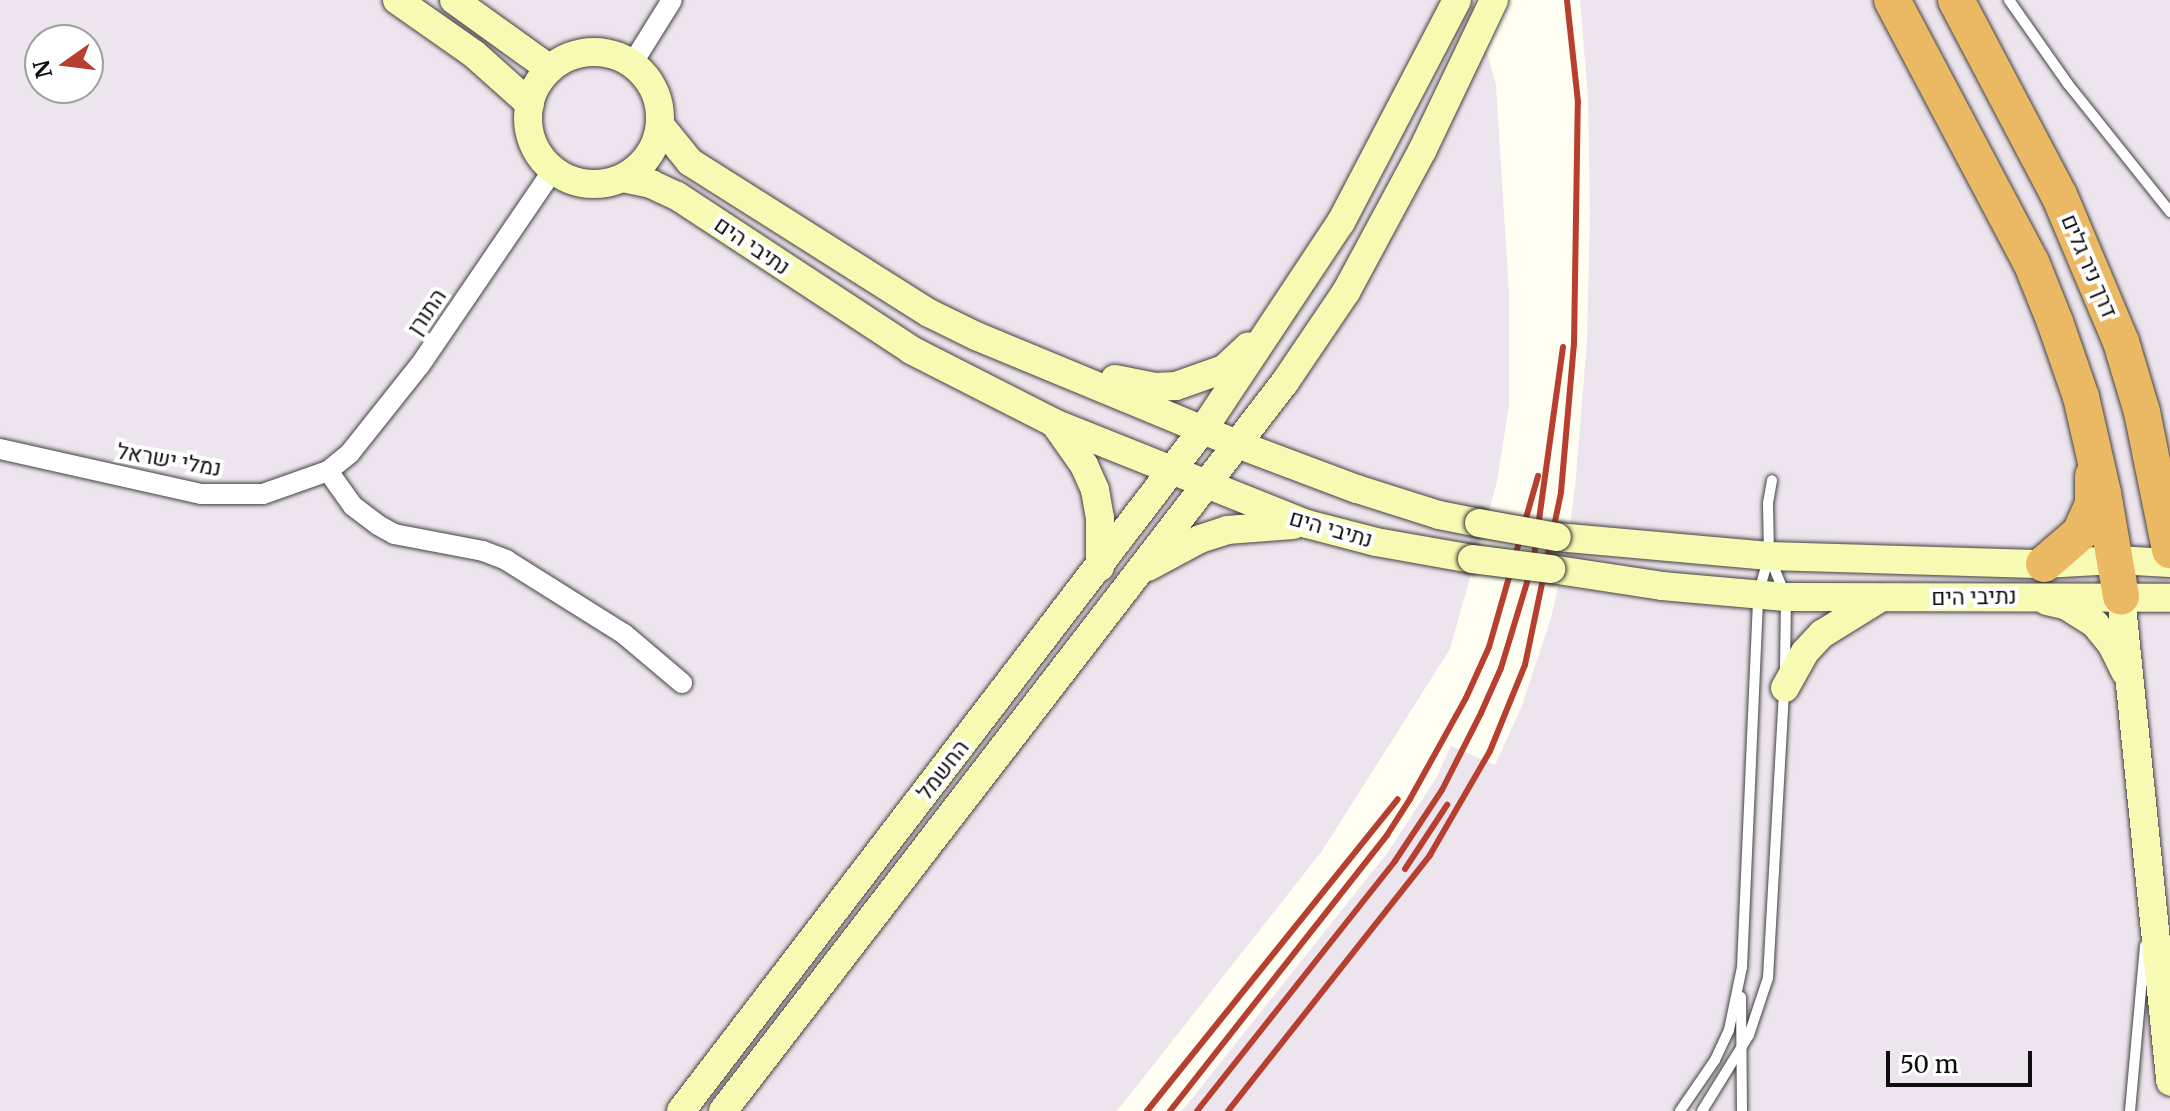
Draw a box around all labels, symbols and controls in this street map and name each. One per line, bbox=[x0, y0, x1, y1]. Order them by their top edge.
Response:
north arrow bbox=[24, 24, 104, 104]
text: N bbox=[27, 58, 58, 81]
street label: דרך ניר גלים bbox=[2055, 210, 2123, 322]
street label: נתיבי הים bbox=[709, 211, 795, 281]
street label: התורן bbox=[402, 284, 452, 340]
street label: נמלי ישראל bbox=[115, 438, 223, 482]
street label: נתיבי הים bbox=[1286, 505, 1376, 553]
street label: נתיבי הים bbox=[1931, 583, 2017, 611]
street label: החשמל bbox=[911, 735, 975, 805]
scale bar bbox=[1890, 1035, 2036, 1085]
text: 50 m bbox=[1900, 1049, 1959, 1080]

